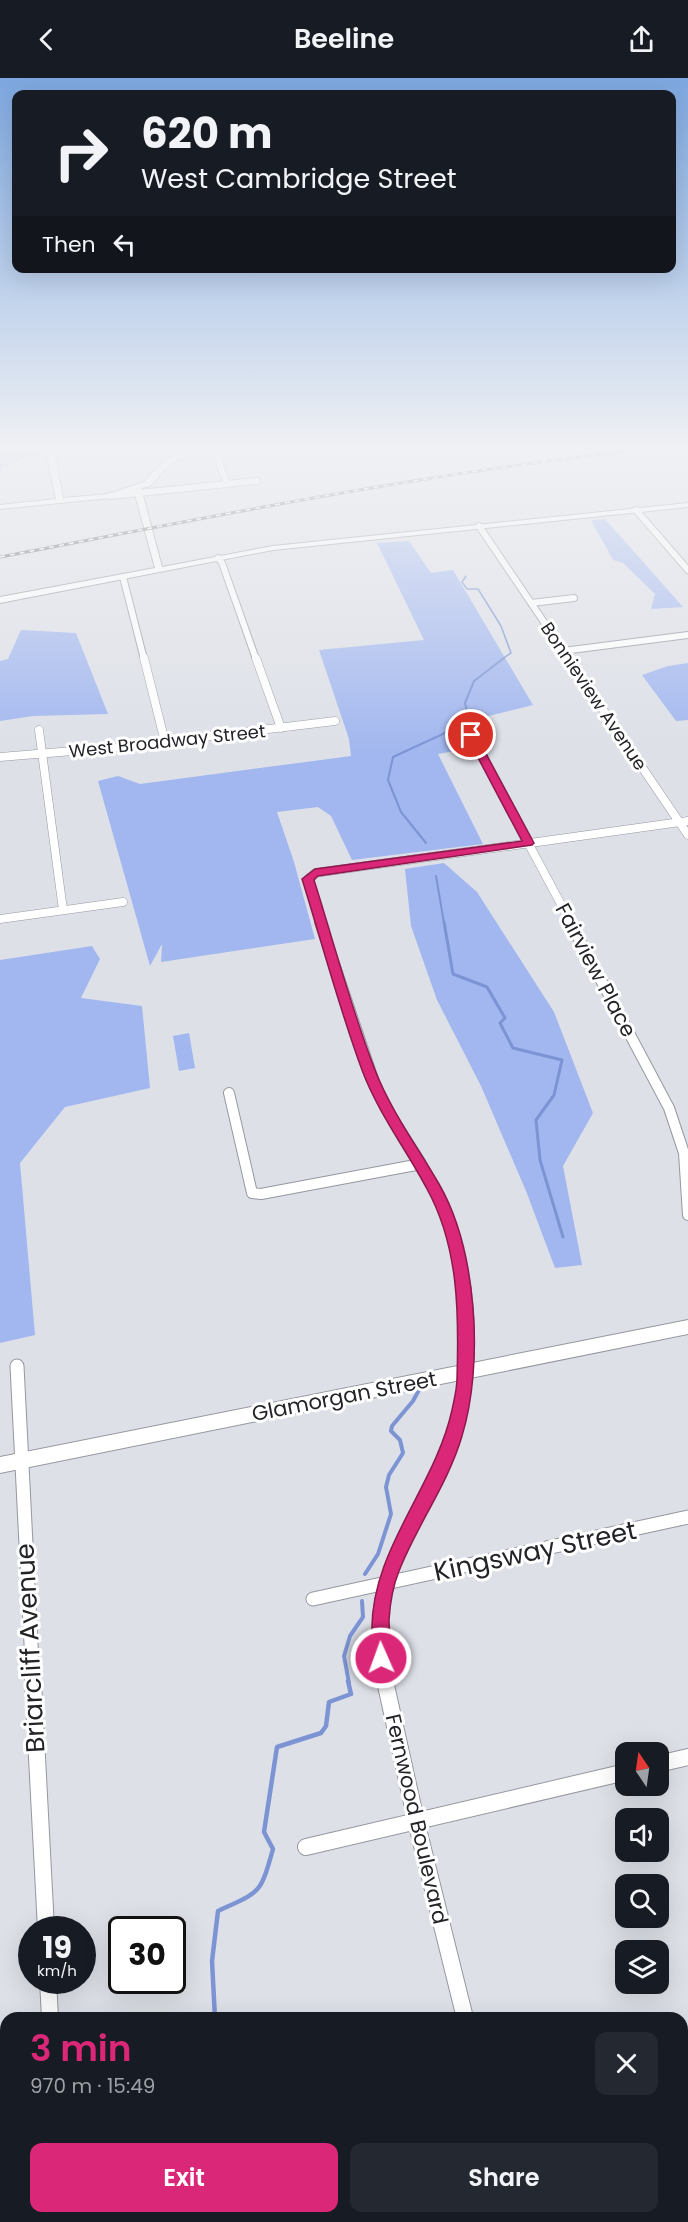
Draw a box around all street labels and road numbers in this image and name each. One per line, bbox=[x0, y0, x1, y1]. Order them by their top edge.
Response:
street label: Bonnieview Avenue bbox=[535, 617, 653, 775]
street label: West Broadway Street bbox=[67, 718, 267, 764]
street label: Fairview Place bbox=[548, 898, 644, 1042]
street label: Glamorgan Street bbox=[249, 1364, 439, 1428]
street label: Kingsway Street bbox=[430, 1512, 640, 1590]
street label: Briarcliff Avenue bbox=[7, 1542, 53, 1754]
street label: Fernwood Boulevard bbox=[379, 1711, 455, 1927]

